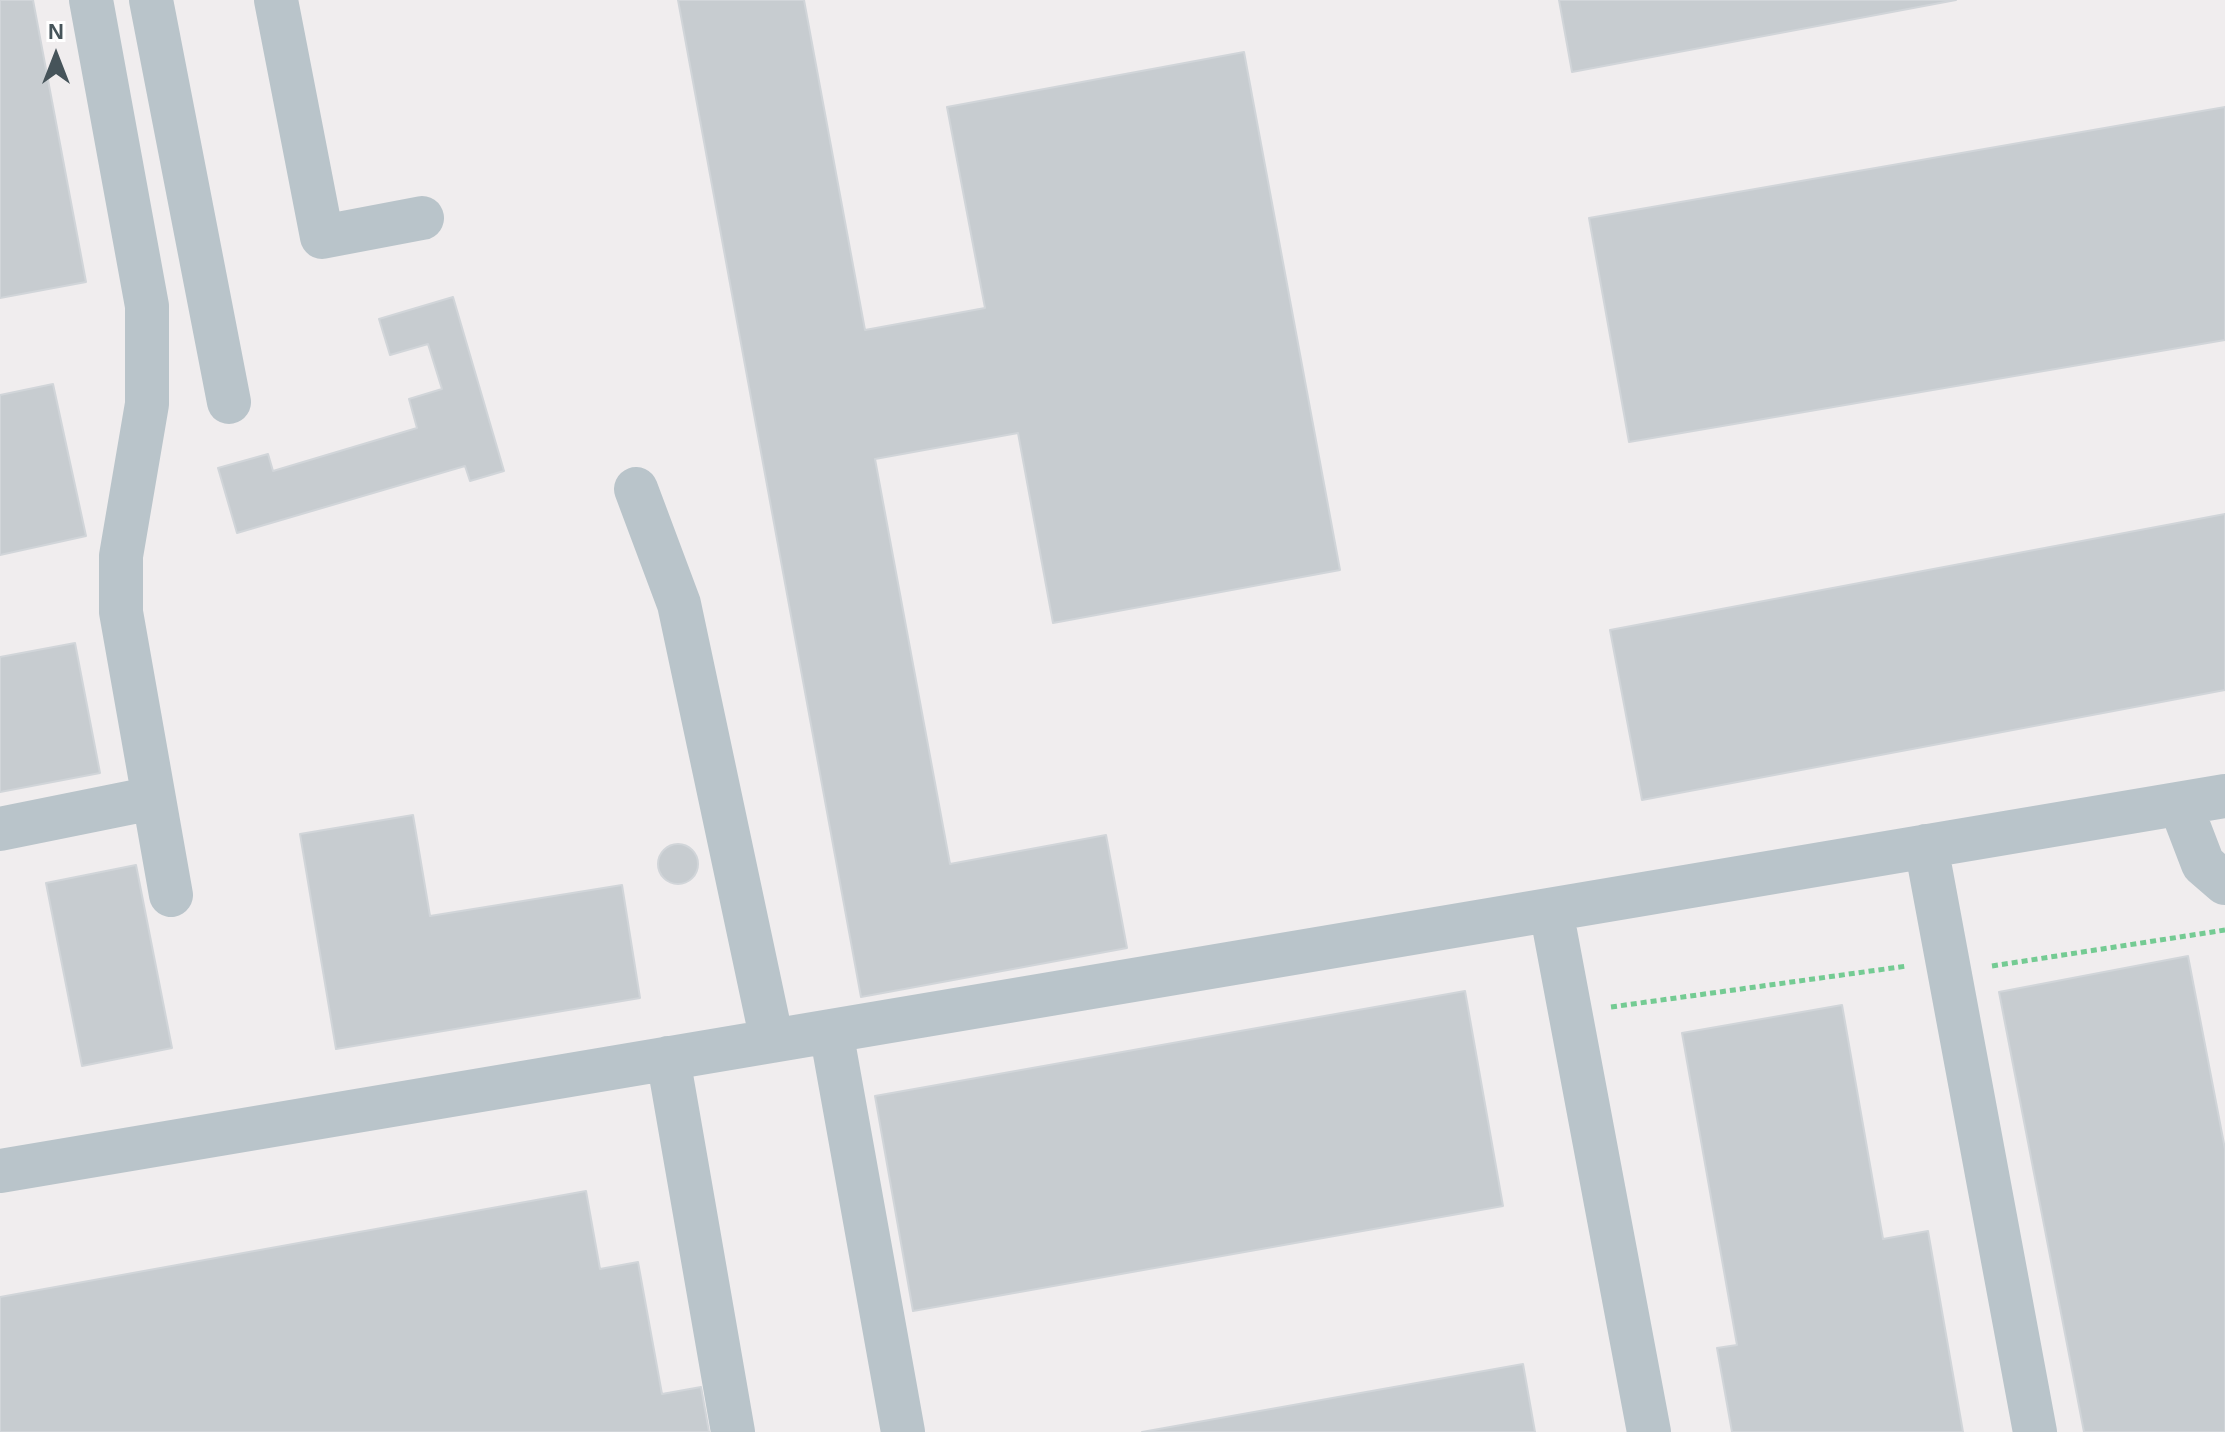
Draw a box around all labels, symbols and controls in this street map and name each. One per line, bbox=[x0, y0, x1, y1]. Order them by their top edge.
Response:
north arrow bbox=[16, 16, 96, 96]
text: N bbox=[48, 19, 64, 44]

